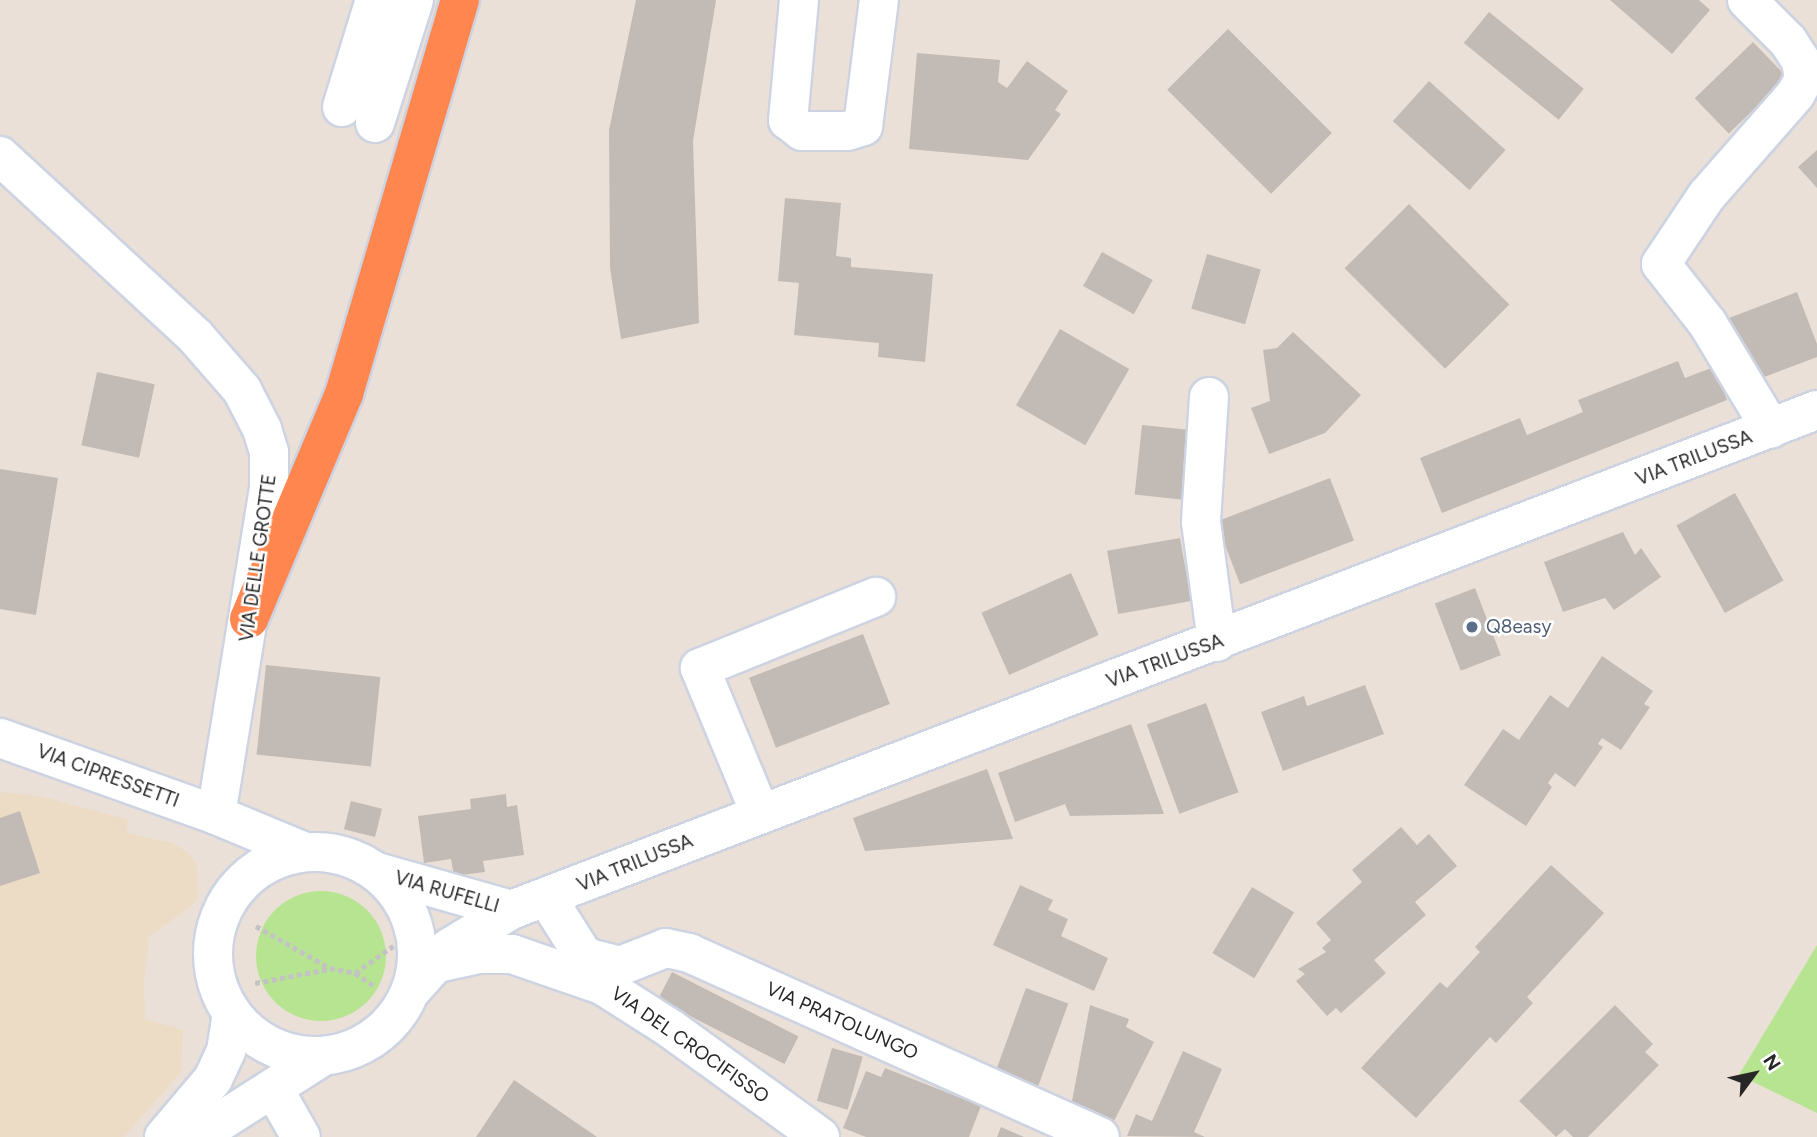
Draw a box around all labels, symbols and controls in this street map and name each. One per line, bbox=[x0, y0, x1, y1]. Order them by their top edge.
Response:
street label: VIA TRILUSSA bbox=[1633, 425, 1755, 491]
street label: VIA DELLE GROTTE bbox=[235, 473, 281, 643]
place label: Q8easy bbox=[1486, 616, 1551, 638]
marker: Q8easy bbox=[1464, 619, 1480, 635]
street label: VIA TRILUSSA bbox=[1103, 629, 1227, 693]
street label: VIA CIPRESSETTI bbox=[34, 740, 182, 812]
street label: VIA TRILUSSA bbox=[574, 829, 696, 897]
street label: VIA RUFELLI bbox=[392, 866, 502, 918]
street label: VIA PRATOLUNGO bbox=[763, 977, 921, 1065]
street label: VIA DEL CROCIFISSO bbox=[607, 982, 773, 1108]
north arrow bbox=[1719, 1039, 1789, 1109]
text: N bbox=[1758, 1050, 1786, 1075]

